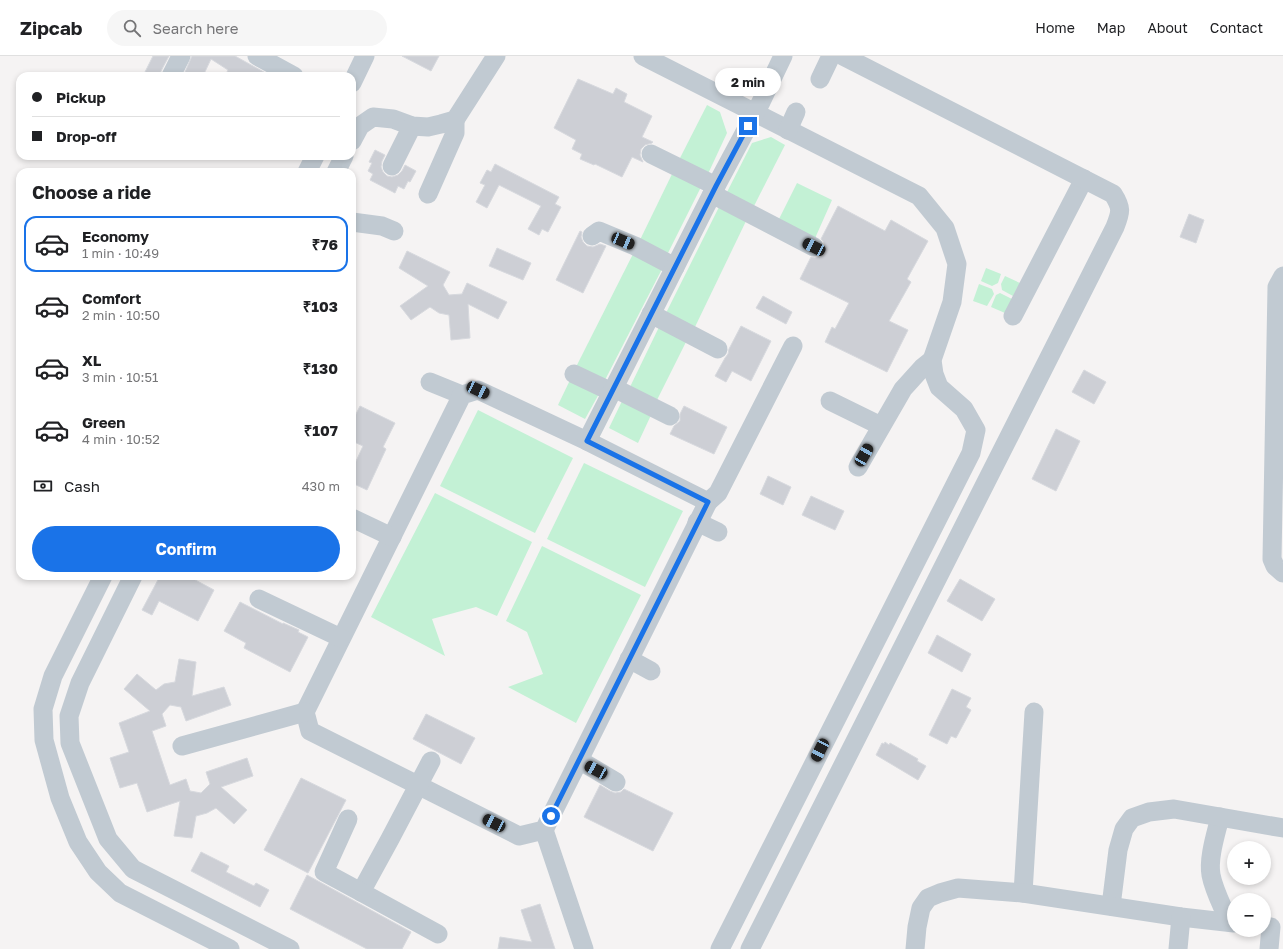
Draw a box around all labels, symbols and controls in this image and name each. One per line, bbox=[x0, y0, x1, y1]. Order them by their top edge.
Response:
search box bbox=[107, 10, 387, 46]
text: Zipcab bbox=[20, 16, 83, 39]
icon: search bbox=[121, 17, 143, 39]
text: Search here bbox=[153, 19, 238, 37]
text: Home bbox=[1035, 19, 1075, 36]
text: Map bbox=[1097, 19, 1125, 36]
text: About bbox=[1147, 19, 1188, 36]
text: Contact bbox=[1210, 19, 1263, 36]
callout: 2 min bbox=[715, 68, 781, 96]
text: 2 min bbox=[731, 74, 765, 90]
text: Pickup bbox=[56, 88, 106, 106]
route end bbox=[739, 117, 757, 135]
text: Drop-off bbox=[56, 127, 116, 145]
text: Choose a ride bbox=[32, 181, 151, 203]
icon: car bbox=[34, 226, 70, 262]
text: Economy bbox=[82, 227, 149, 245]
car bbox=[610, 231, 636, 251]
text: ₹76 bbox=[312, 235, 338, 253]
car bbox=[801, 236, 827, 258]
text: 1 min · 10:49 bbox=[82, 245, 159, 261]
icon: car bbox=[34, 288, 70, 324]
text: Comfort bbox=[82, 289, 141, 307]
text: ₹103 bbox=[303, 297, 338, 315]
text: 2 min · 10:50 bbox=[82, 307, 160, 323]
icon: car bbox=[34, 350, 70, 386]
text: XL bbox=[82, 351, 101, 369]
text: ₹130 bbox=[303, 359, 338, 377]
text: 3 min · 10:51 bbox=[82, 369, 158, 385]
car bbox=[465, 379, 491, 401]
icon: car bbox=[34, 412, 70, 448]
text: Green bbox=[82, 413, 125, 431]
text: ₹107 bbox=[304, 421, 338, 439]
text: 4 min · 10:52 bbox=[82, 431, 160, 447]
car bbox=[853, 442, 875, 468]
icon: cash bbox=[32, 475, 54, 497]
text: Cash bbox=[64, 477, 100, 495]
text: 430 m bbox=[302, 478, 340, 494]
button: Confirm bbox=[32, 526, 340, 572]
car bbox=[809, 737, 831, 763]
car bbox=[583, 759, 609, 781]
route start bbox=[542, 807, 560, 825]
car bbox=[481, 812, 507, 834]
map controls bbox=[1227, 841, 1271, 937]
button: + bbox=[1227, 841, 1271, 885]
button: − bbox=[1227, 893, 1271, 937]

